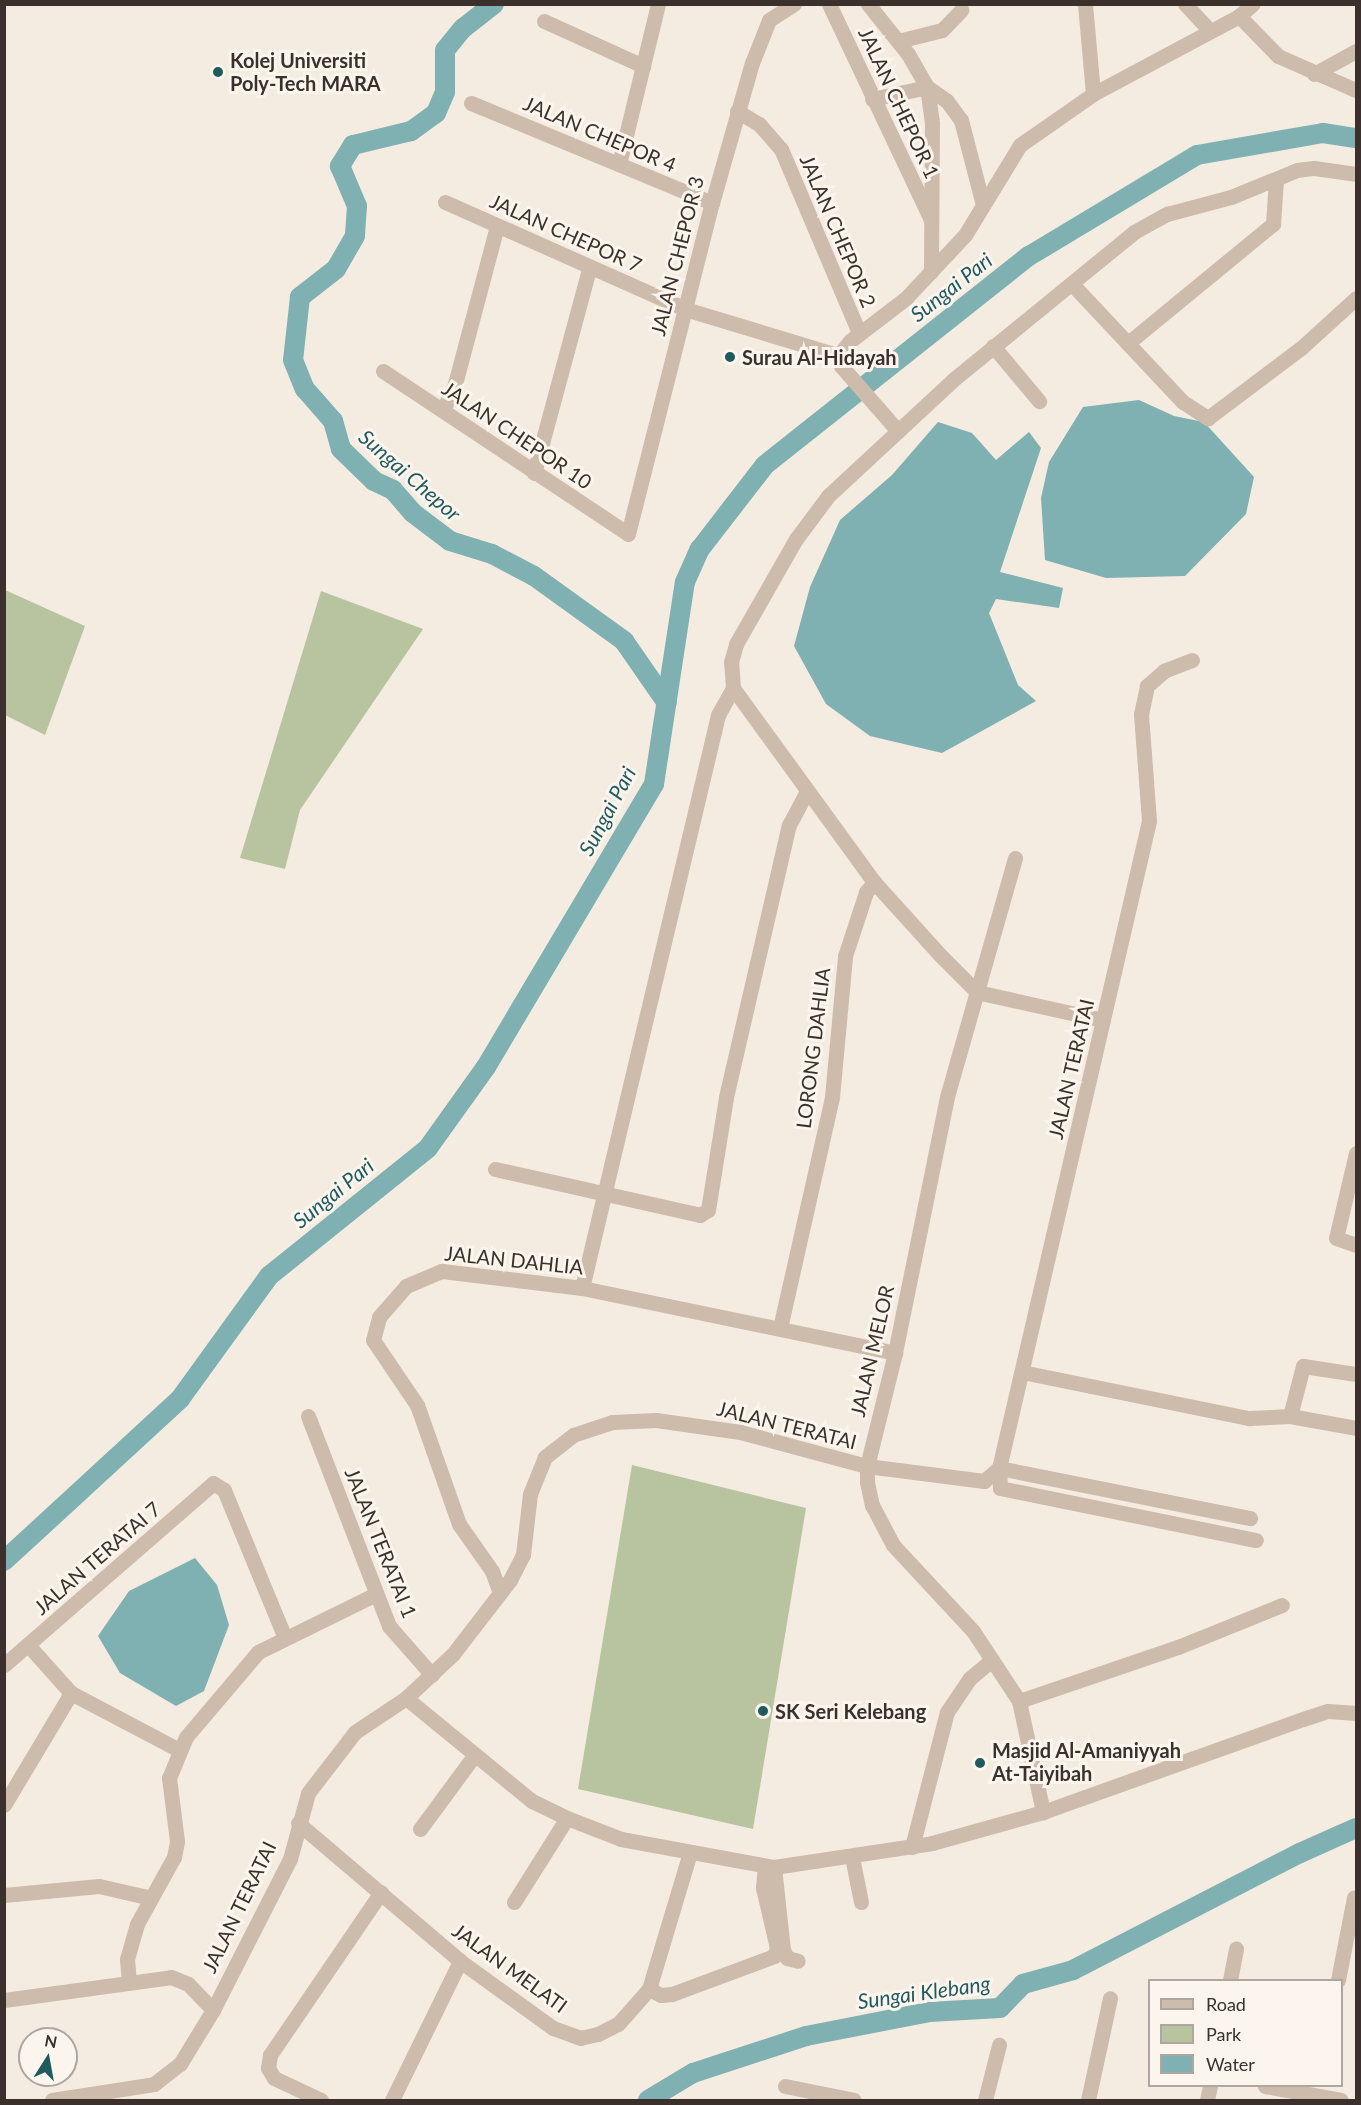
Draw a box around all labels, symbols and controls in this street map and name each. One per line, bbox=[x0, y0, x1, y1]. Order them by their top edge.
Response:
street label: JALAN CHEPOR 1 bbox=[854, 24, 944, 182]
place label: Kolej Universiti Poly-Tech MARA bbox=[230, 48, 381, 95]
marker: Kolej Universiti Poly-Tech MARA bbox=[211, 65, 225, 79]
street label: JALAN CHEPOR 4 bbox=[520, 91, 680, 177]
street label: JALAN CHEPOR 2 bbox=[795, 151, 881, 311]
street label: JALAN CHEPOR 3 bbox=[646, 174, 708, 338]
street label: JALAN CHEPOR 7 bbox=[486, 189, 646, 277]
water label: Sungai Pari bbox=[905, 247, 997, 327]
place label: Surau Al-Hidayah bbox=[742, 345, 897, 369]
marker: Surau Al-Hidayah bbox=[723, 350, 737, 364]
street label: JALAN CHEPOR 10 bbox=[438, 376, 596, 494]
water label: Sungai Chepor bbox=[354, 424, 466, 526]
water label: Sungai Pari bbox=[573, 762, 641, 860]
street label: LORONG DAHLIA bbox=[791, 966, 835, 1130]
street label: JALAN TERATAI bbox=[1043, 996, 1099, 1142]
water label: Sungai Pari bbox=[287, 1153, 379, 1233]
street label: JALAN DAHLIA bbox=[444, 1241, 584, 1279]
street label: JALAN MELOR bbox=[845, 1283, 899, 1419]
street label: JALAN TERATAI bbox=[714, 1396, 860, 1454]
street label: JALAN TERATAI 1 bbox=[340, 1464, 422, 1622]
street label: JALAN TERATAI 7 bbox=[29, 1496, 165, 1620]
place label: SK Seri Kelebang bbox=[775, 1699, 926, 1723]
marker: SK Seri Kelebang bbox=[756, 1704, 770, 1718]
place label: Masjid Al-Amaniyyah At-Taiyibah bbox=[992, 1739, 1182, 1786]
marker: Masjid Al-Amaniyyah At-Taiyibah bbox=[973, 1756, 987, 1770]
street label: JALAN TERATAI bbox=[197, 1837, 281, 1977]
street label: JALAN MELATI bbox=[448, 1918, 572, 2018]
water label: Sungai Klebang bbox=[856, 1970, 992, 2014]
legend bbox=[1148, 1979, 1343, 2087]
text: Road bbox=[1206, 1993, 1246, 2015]
text: Park bbox=[1206, 2023, 1241, 2045]
north arrow bbox=[18, 2027, 78, 2087]
text: N bbox=[43, 2030, 59, 2051]
text: Water bbox=[1206, 2053, 1255, 2075]

